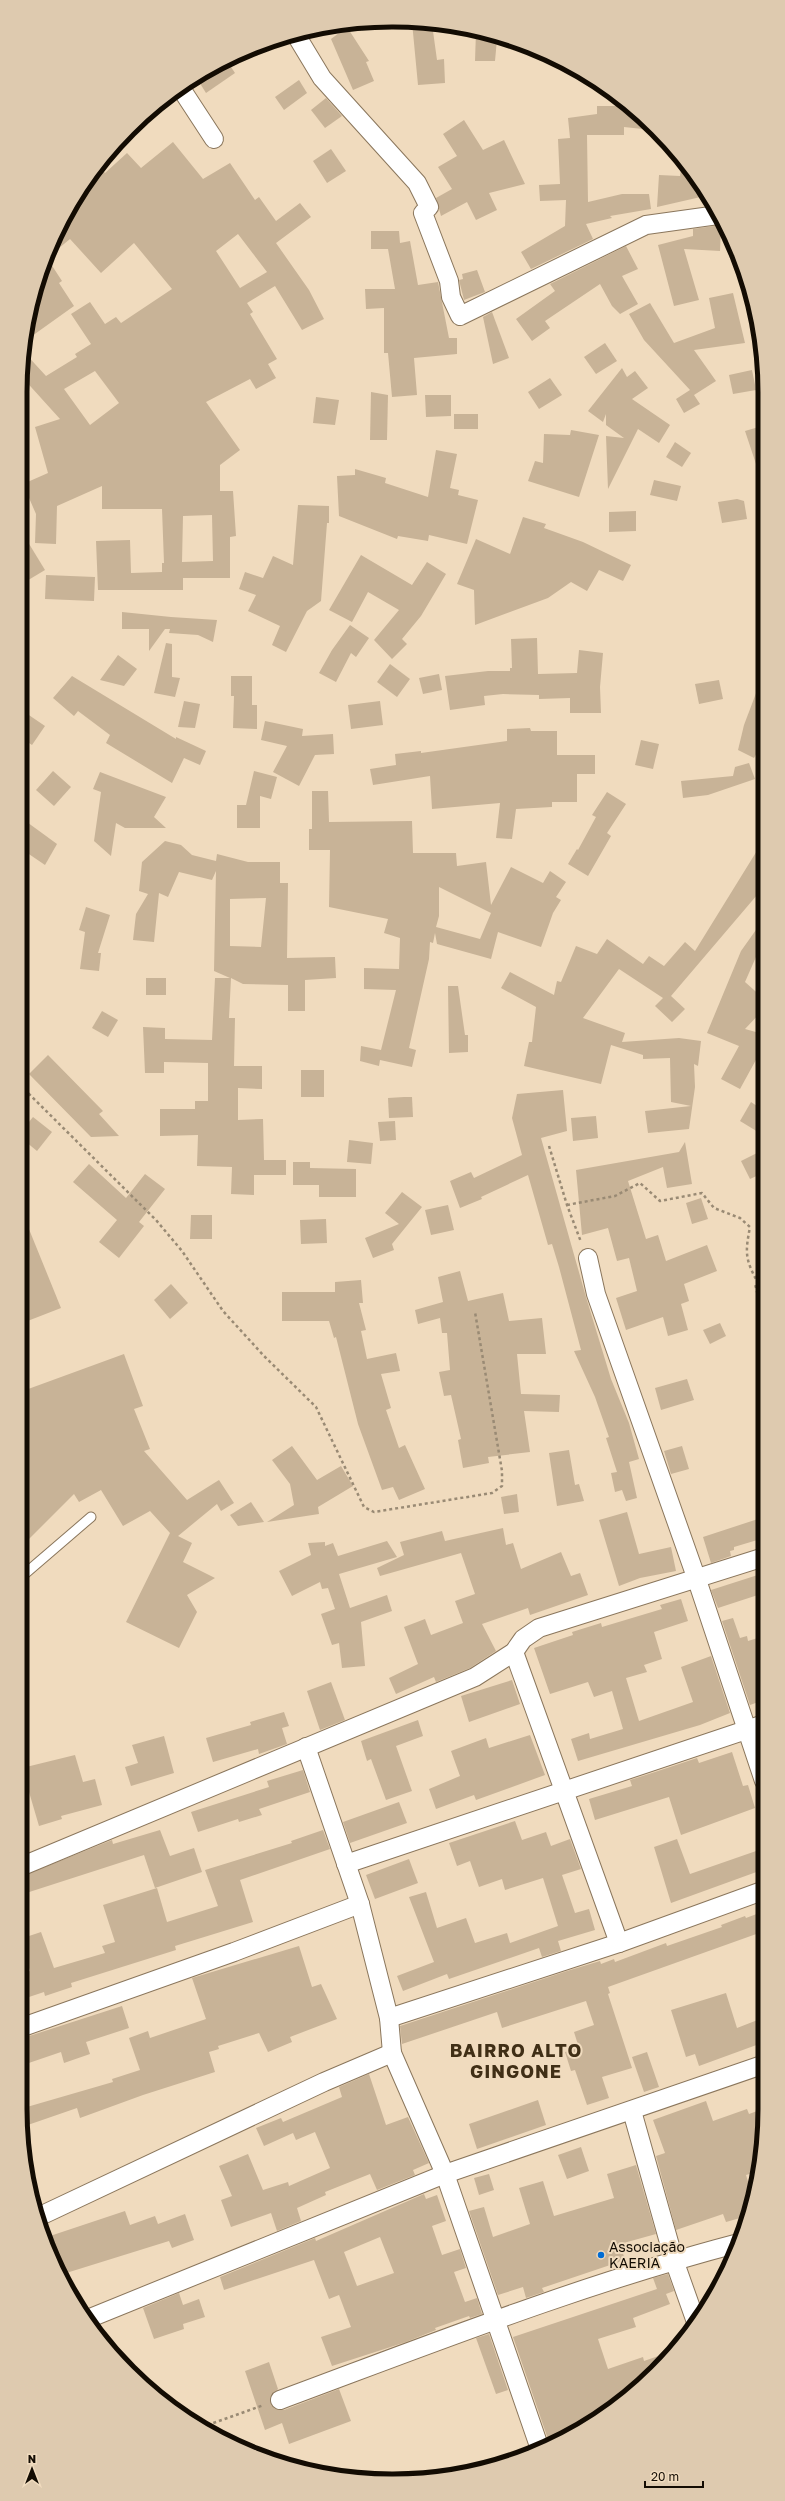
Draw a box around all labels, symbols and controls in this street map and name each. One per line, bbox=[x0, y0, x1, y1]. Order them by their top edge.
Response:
district label: BAIRRO ALTO GINGONE bbox=[450, 2039, 582, 2082]
place label: Associação KAERIA bbox=[609, 2238, 685, 2271]
marker: Associação KAERIA bbox=[596, 2250, 606, 2260]
north arrow bbox=[12, 2449, 52, 2489]
text: N bbox=[28, 2452, 36, 2465]
scale bar bbox=[645, 2463, 703, 2489]
text: 20 m bbox=[651, 2469, 679, 2484]

